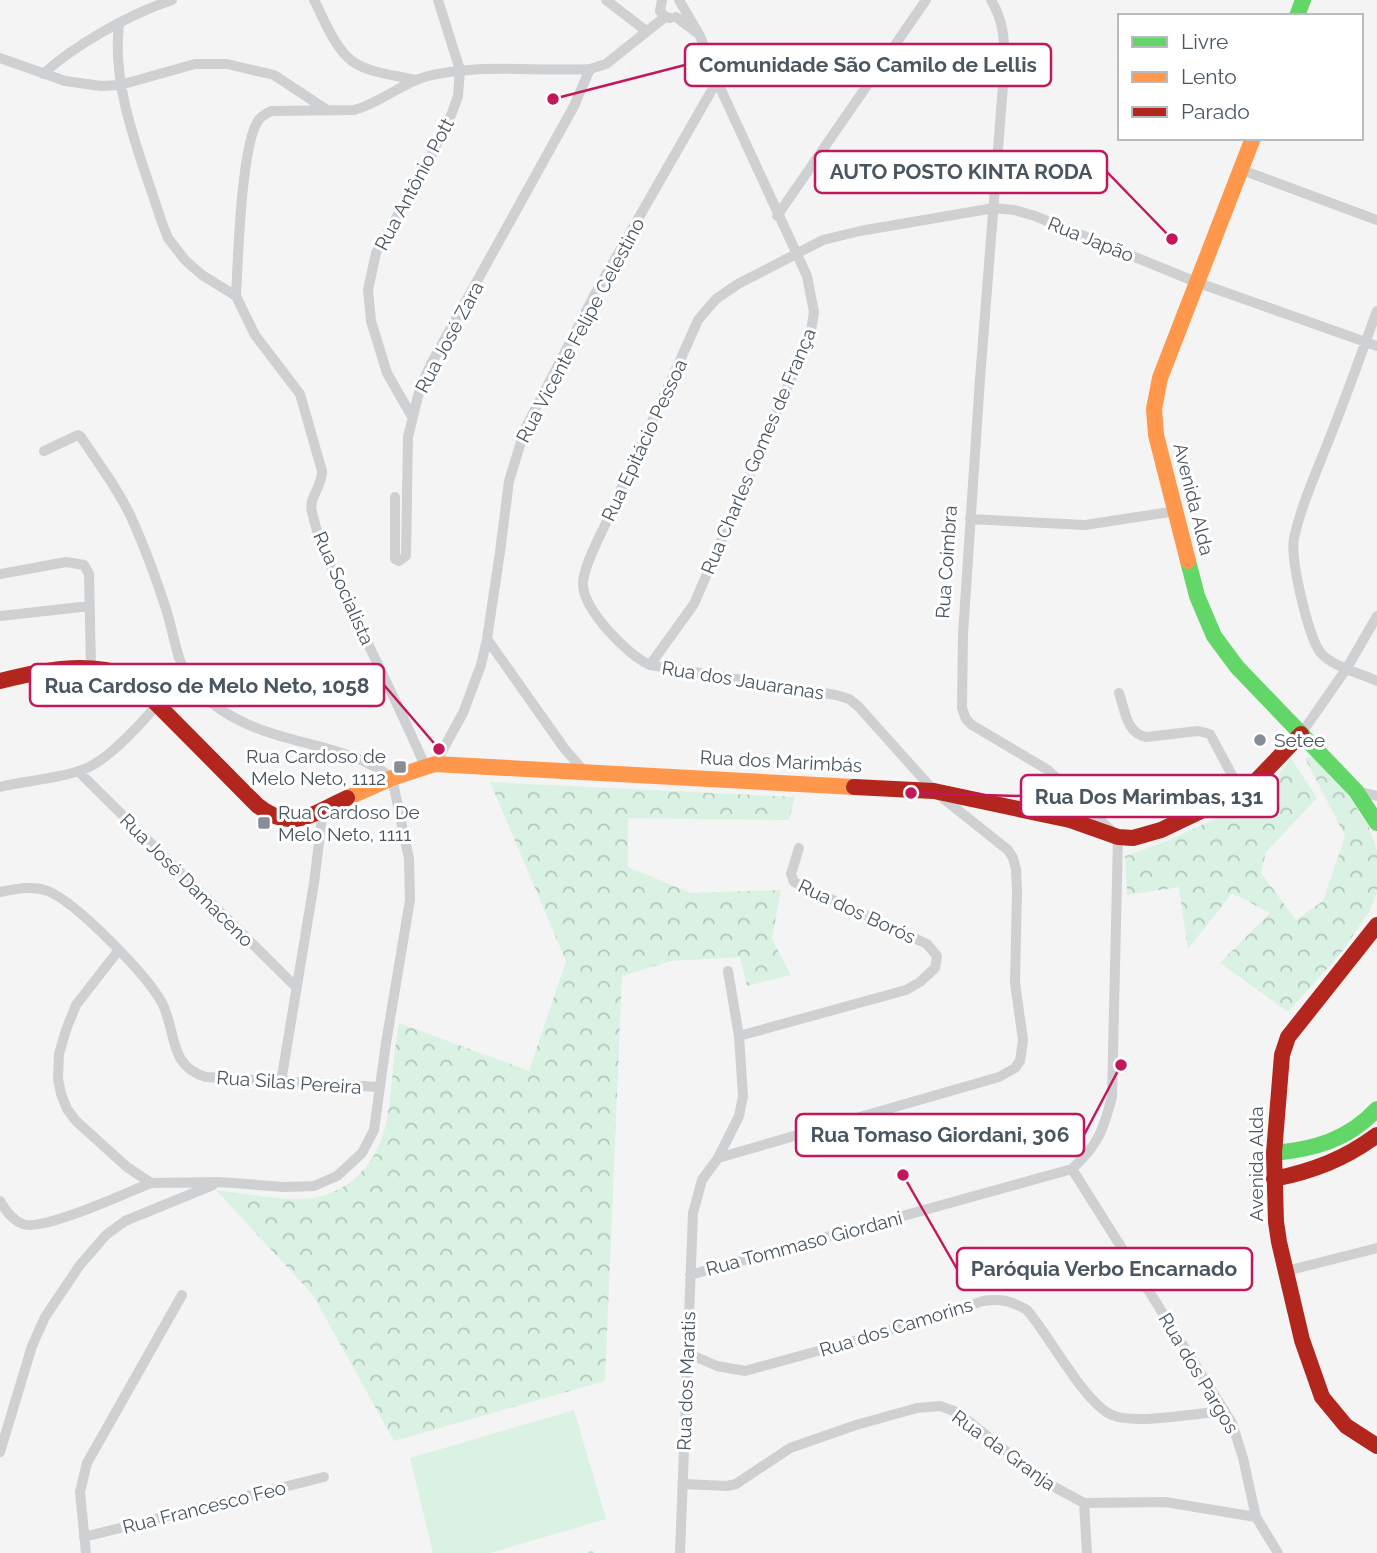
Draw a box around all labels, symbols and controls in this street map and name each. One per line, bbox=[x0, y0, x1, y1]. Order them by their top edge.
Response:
legend bbox=[1118, 14, 1363, 140]
text: Livre bbox=[1181, 29, 1228, 54]
callout: Comunidade São Camilo de Lellis bbox=[685, 44, 1051, 86]
text: Comunidade São Camilo de Lellis bbox=[699, 52, 1037, 77]
text: Lento bbox=[1181, 64, 1237, 89]
text: Parado bbox=[1181, 99, 1250, 124]
street label: Rua Antônio Pott bbox=[370, 114, 458, 254]
callout: AUTO POSTO KINTA RODA bbox=[815, 151, 1107, 193]
text: AUTO POSTO KINTA RODA bbox=[830, 159, 1093, 184]
street label: Rua Japão bbox=[1045, 212, 1137, 266]
street label: Rua Vicente Felipe Celestino bbox=[511, 214, 649, 446]
street label: Rua José Zara bbox=[410, 278, 488, 396]
street label: Rua Charles Gomes de França bbox=[696, 325, 820, 577]
street label: Rua Epitácio Pessoa bbox=[597, 355, 691, 525]
street label: Avenida Alda bbox=[1169, 441, 1219, 557]
street label: Rua Coimbra bbox=[931, 505, 961, 619]
street label: Rua Socialista bbox=[309, 528, 379, 648]
street label: Rua dos Jauaranas bbox=[660, 656, 826, 704]
callout: Rua Cardoso de Melo Neto, 1058 bbox=[30, 664, 384, 706]
text: Rua Cardoso de Melo Neto, 1058 bbox=[44, 673, 370, 698]
place label: Setee bbox=[1274, 729, 1325, 751]
marker: Setee bbox=[1252, 732, 1268, 748]
place label: Rua Cardoso de Melo Neto, 1112 bbox=[246, 745, 386, 789]
street label: Rua dos Marimbás bbox=[699, 746, 863, 776]
marker: Rua Cardoso de Melo Neto, 1112 bbox=[392, 759, 408, 775]
callout: Rua Dos Marimbas, 131 bbox=[1021, 775, 1278, 817]
text: Rua Dos Marimbas, 131 bbox=[1035, 784, 1263, 809]
place label: Rua Cardoso De Melo Neto, 1111 bbox=[278, 801, 420, 845]
street label: Rua José Damaceno bbox=[116, 809, 258, 951]
marker: Rua Cardoso De Melo Neto, 1111 bbox=[256, 815, 272, 831]
street label: Rua dos Borós bbox=[795, 874, 919, 948]
street label: Rua Silas Pereira bbox=[216, 1066, 362, 1098]
street label: Avenida Alda bbox=[1245, 1107, 1267, 1222]
callout: Rua Tomaso Giordani, 306 bbox=[796, 1114, 1084, 1156]
text: Rua Tomaso Giordani, 306 bbox=[811, 1122, 1069, 1147]
street label: Rua Tommaso Giordani bbox=[703, 1206, 905, 1280]
callout: Paróquia Verbo Encarnado bbox=[957, 1248, 1252, 1290]
text: Paróquia Verbo Encarnado bbox=[971, 1256, 1238, 1281]
street label: Rua dos Camorins bbox=[817, 1293, 975, 1361]
street label: Rua dos Pargos bbox=[1154, 1309, 1244, 1437]
street label: Rua dos Maratis bbox=[673, 1311, 699, 1451]
street label: Rua da Granja bbox=[948, 1405, 1060, 1495]
street label: Rua Francesco Feo bbox=[120, 1476, 288, 1538]

